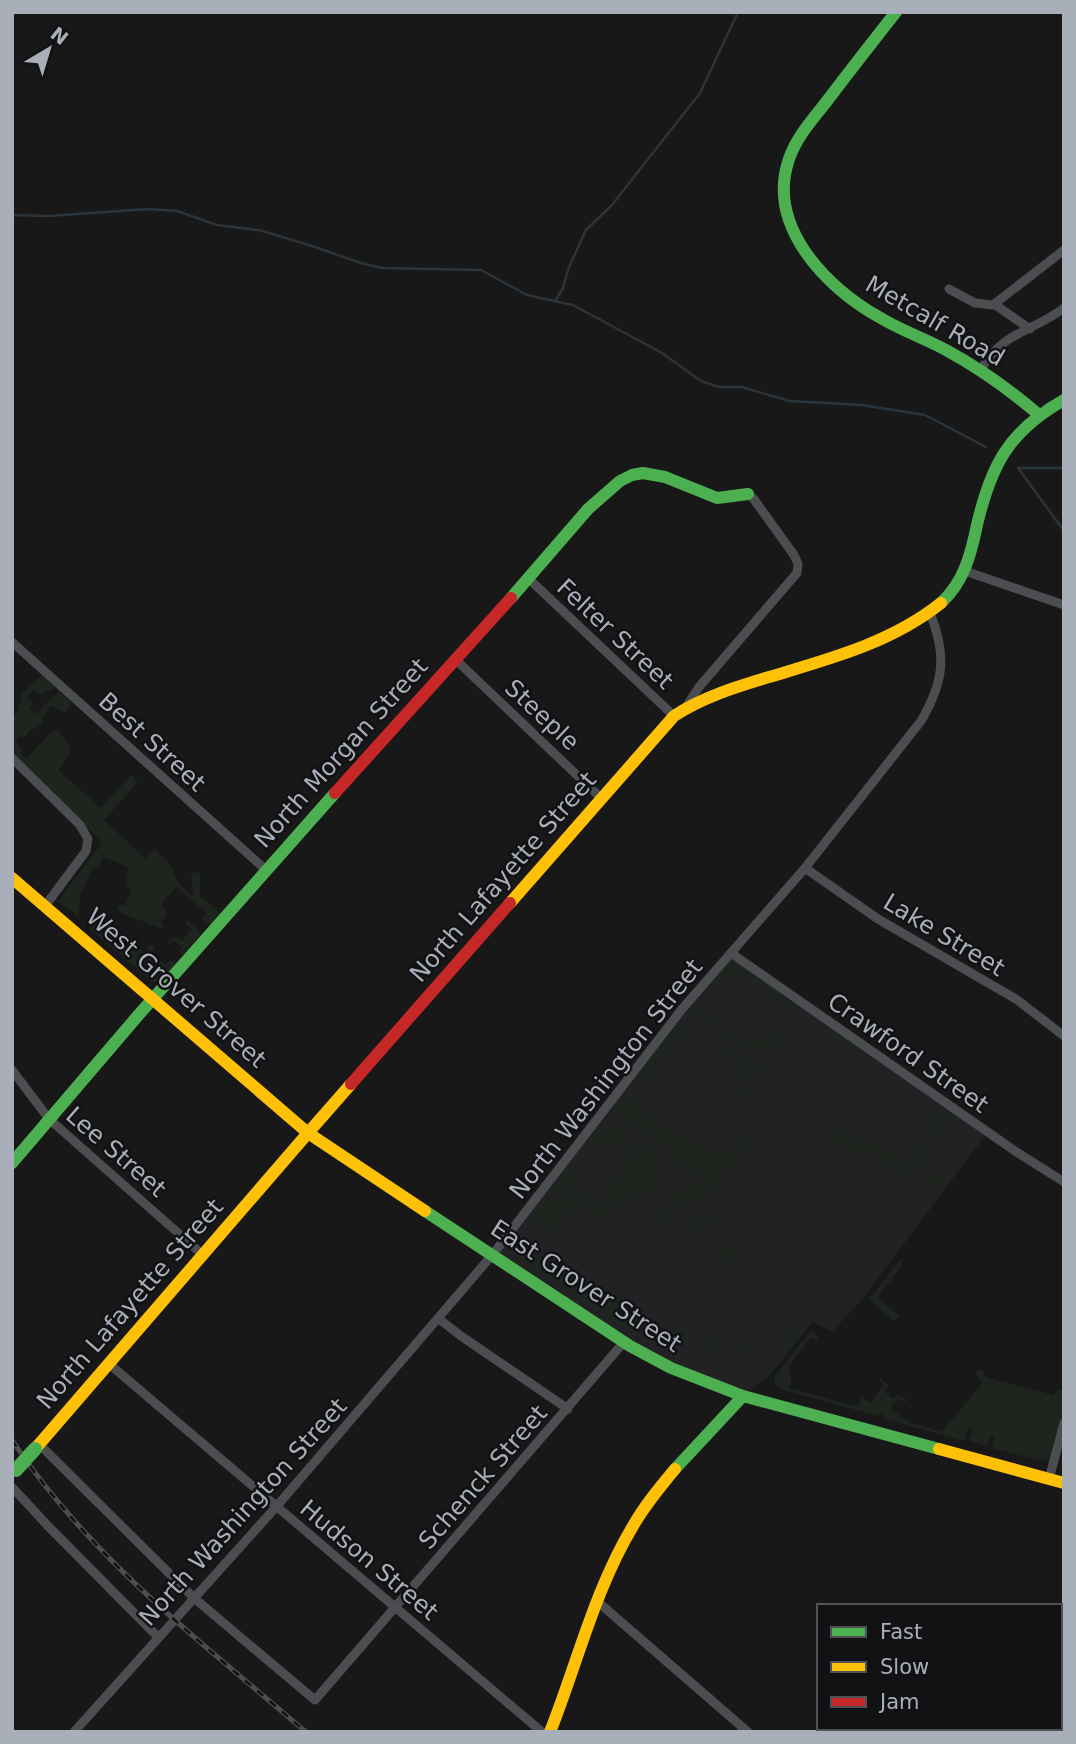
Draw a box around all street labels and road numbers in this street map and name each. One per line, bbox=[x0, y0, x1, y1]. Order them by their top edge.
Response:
street label: Metcalf Road bbox=[861, 270, 1009, 372]
street label: Felter Street bbox=[551, 573, 679, 695]
street label: North Morgan Street bbox=[249, 652, 433, 854]
street label: Steeple bbox=[499, 674, 585, 756]
street label: Best Street bbox=[93, 687, 211, 797]
street label: North Lafayette Street bbox=[404, 766, 602, 988]
street label: Lake Street bbox=[878, 888, 1010, 982]
street label: West Grover Street bbox=[81, 902, 271, 1074]
street label: North Washington Street bbox=[504, 954, 708, 1204]
street label: Crawford Street bbox=[822, 987, 994, 1119]
street label: Lee Street bbox=[60, 1101, 172, 1203]
street label: North Lafayette Street bbox=[31, 1193, 229, 1415]
street label: East Grover Street bbox=[486, 1214, 686, 1358]
street label: North Washington Street bbox=[133, 1393, 353, 1631]
street label: Schenck Street bbox=[413, 1399, 553, 1555]
street label: Hudson Street bbox=[294, 1494, 444, 1626]

